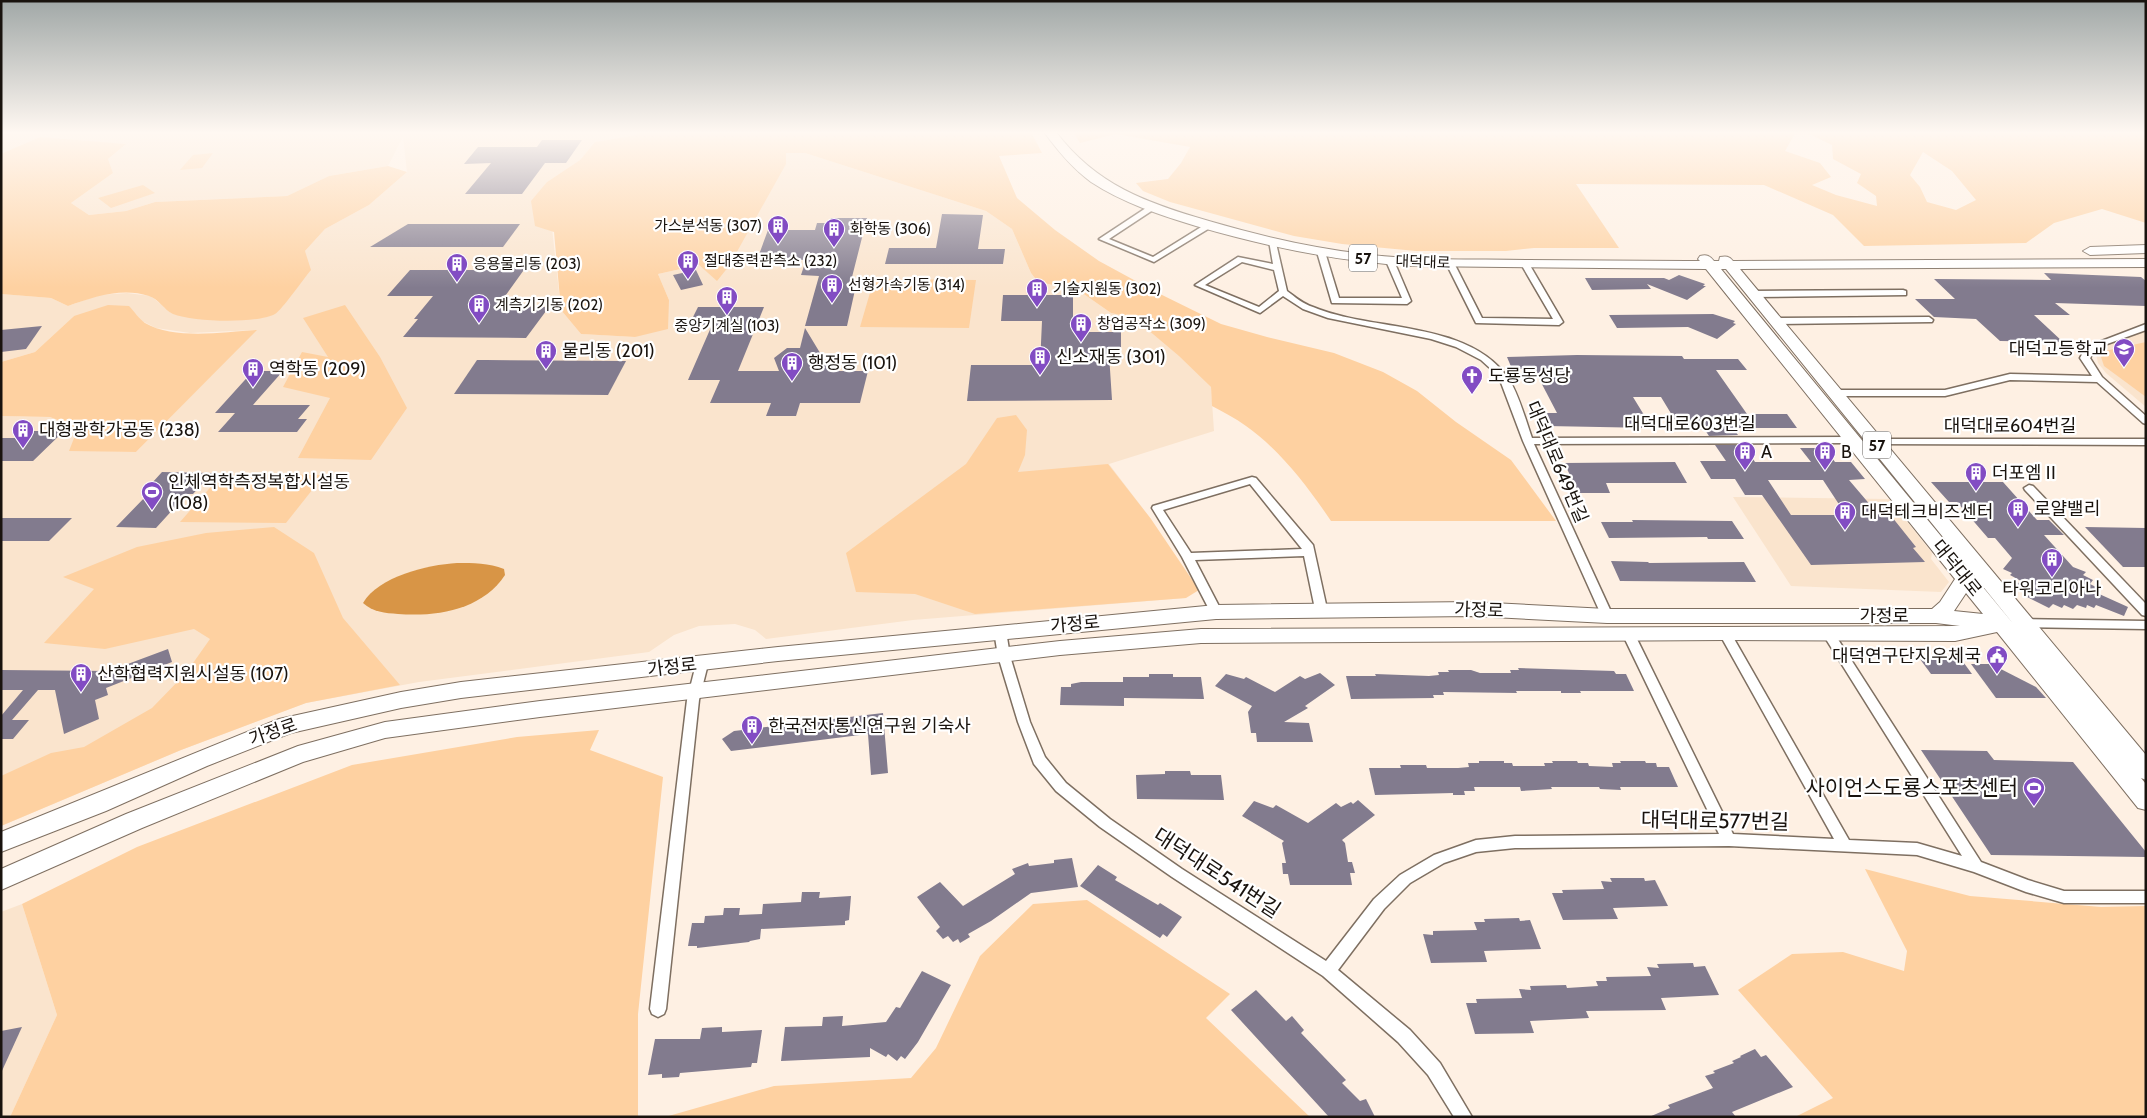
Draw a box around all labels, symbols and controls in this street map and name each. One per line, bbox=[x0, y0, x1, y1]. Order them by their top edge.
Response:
building icon: 가스분석동 (307) bbox=[766, 214, 790, 245]
place label: 가스분석동 (307) bbox=[654, 217, 762, 235]
building icon: 화학동 (306) bbox=[822, 217, 846, 248]
place label: 화학동 (306) bbox=[850, 220, 931, 238]
road number: 57 bbox=[1349, 244, 1377, 272]
building icon: 절대중력관측소 (232) bbox=[676, 249, 700, 280]
building icon: 응용물리동 (203) bbox=[445, 252, 469, 283]
place label: 절대중력관측소 (232) bbox=[704, 252, 837, 270]
street label: 대덕대로 bbox=[1395, 252, 1451, 272]
place label: 응용물리동 (203) bbox=[473, 255, 581, 273]
building icon: 선형가속기동 (314) bbox=[820, 273, 844, 304]
place label: 선형가속기동 (314) bbox=[848, 276, 965, 294]
building icon: 기술지원동 (302) bbox=[1025, 277, 1049, 308]
place label: 기술지원동 (302) bbox=[1053, 280, 1161, 298]
building icon: 중앙기계실 (103) bbox=[715, 285, 739, 316]
building icon: 계측기기동 (202) bbox=[467, 293, 491, 324]
place label: 계측기기동 (202) bbox=[495, 296, 603, 314]
building icon: 창업공작소 (309) bbox=[1069, 312, 1093, 343]
place label: 창업공작소 (309) bbox=[1097, 315, 1206, 333]
place label: 중앙기계실 (103) bbox=[675, 317, 780, 335]
school or university icon: 대덕고등학교 bbox=[2112, 337, 2136, 368]
place label: 대덕고등학교 bbox=[2009, 338, 2108, 360]
building icon: 물리동 (201) bbox=[534, 339, 558, 370]
place label: 물리동 (201) bbox=[562, 340, 655, 362]
building icon: 신소재동 (301) bbox=[1028, 345, 1052, 376]
place label: 신소재동 (301) bbox=[1056, 346, 1166, 368]
building icon: 행정동 (101) bbox=[780, 351, 804, 382]
place label: 행정동 (101) bbox=[808, 352, 897, 374]
building icon: 역학동 (209) bbox=[241, 357, 265, 388]
place label: 역학동 (209) bbox=[269, 358, 366, 380]
church icon: 도룡동성당 bbox=[1460, 364, 1484, 395]
place label: 도룡동성당 bbox=[1488, 365, 1571, 387]
street label: 대덕대로649번길 bbox=[1521, 398, 1593, 526]
street label: 대덕대로603번길 bbox=[1624, 413, 1756, 435]
street label: 대덕대로604번길 bbox=[1944, 415, 2076, 437]
building icon: 대형광학가공동 (238) bbox=[11, 418, 35, 449]
place label: 대형광학가공동 (238) bbox=[39, 419, 200, 441]
road number: 57 bbox=[1863, 432, 1891, 458]
building icon: A bbox=[1733, 440, 1757, 471]
building icon: B bbox=[1813, 440, 1837, 471]
place label: A bbox=[1761, 441, 1772, 463]
place label: B bbox=[1841, 441, 1852, 463]
building icon: 더포엠Ⅱ bbox=[1964, 461, 1988, 492]
place label: 더포엠Ⅱ bbox=[1992, 462, 2060, 484]
place label: 인체역학측정복합시설동 (108) bbox=[168, 471, 350, 514]
sports icon: 인체역학측정복합시설동 (108) bbox=[140, 480, 164, 511]
building icon: 로얄밸리 bbox=[2006, 497, 2030, 528]
place label: 로얄밸리 bbox=[2034, 498, 2100, 520]
building icon: 대덕테크비즈센터 bbox=[1833, 500, 1857, 531]
place label: 대덕테크비즈센터 bbox=[1861, 501, 1993, 523]
street label: 대덕대로 bbox=[1928, 535, 1986, 601]
building icon: 타워코리아나 bbox=[2040, 547, 2064, 578]
place label: 타워코리아나 bbox=[2002, 578, 2102, 600]
street label: 가정로 bbox=[1454, 598, 1504, 622]
street label: 가정로 bbox=[1859, 605, 1909, 627]
street label: 가정로 bbox=[1049, 611, 1101, 637]
public building icon: 대덕연구단지우체국 bbox=[1985, 644, 2009, 675]
place label: 대덕연구단지우체국 bbox=[1832, 645, 1981, 667]
street label: 가정로 bbox=[646, 653, 698, 681]
building icon: 산학협력지원시설동 (107) bbox=[69, 662, 93, 693]
place label: 산학협력지원시설동 (107) bbox=[97, 663, 289, 685]
street label: 가정로 bbox=[246, 714, 300, 750]
building icon: 한국전자통신연구원 기숙사 bbox=[740, 714, 764, 745]
place label: 한국전자통신연구원 기숙사 bbox=[768, 715, 971, 737]
place label: 사이언스도룡스포츠센터 bbox=[1805, 775, 2018, 800]
sports icon: 사이언스도룡스포츠센터 bbox=[2022, 776, 2046, 807]
street label: 대덕대로577번길 bbox=[1641, 807, 1789, 834]
street label: 대덕대로541번길 bbox=[1149, 822, 1285, 923]

